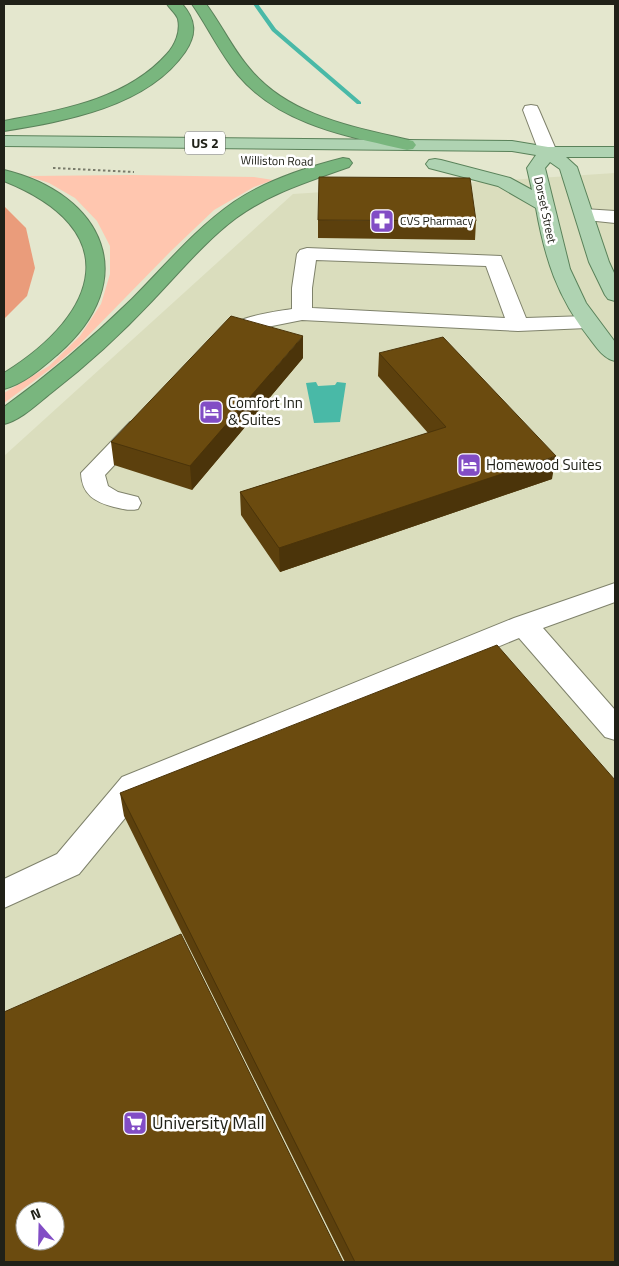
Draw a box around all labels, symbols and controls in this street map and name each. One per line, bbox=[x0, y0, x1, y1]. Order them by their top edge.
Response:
road number: US 2 bbox=[185, 132, 225, 154]
street label: Williston Road bbox=[241, 150, 313, 171]
street label: Dorset Street bbox=[529, 175, 562, 246]
pharmacy icon: CVS Pharmacy bbox=[369, 208, 395, 234]
place label: CVS Pharmacy bbox=[400, 211, 474, 230]
place label: Comfort Inn & Suites bbox=[228, 391, 303, 431]
hotel icon: Comfort Inn & Suites bbox=[198, 399, 224, 425]
hotel icon: Homewood Suites bbox=[456, 452, 482, 478]
place label: Homewood Suites bbox=[486, 453, 602, 476]
place label: University Mall bbox=[152, 1109, 265, 1136]
supermarket icon: University Mall bbox=[122, 1110, 148, 1136]
north arrow bbox=[15, 1201, 65, 1251]
text: N bbox=[27, 1202, 44, 1225]

